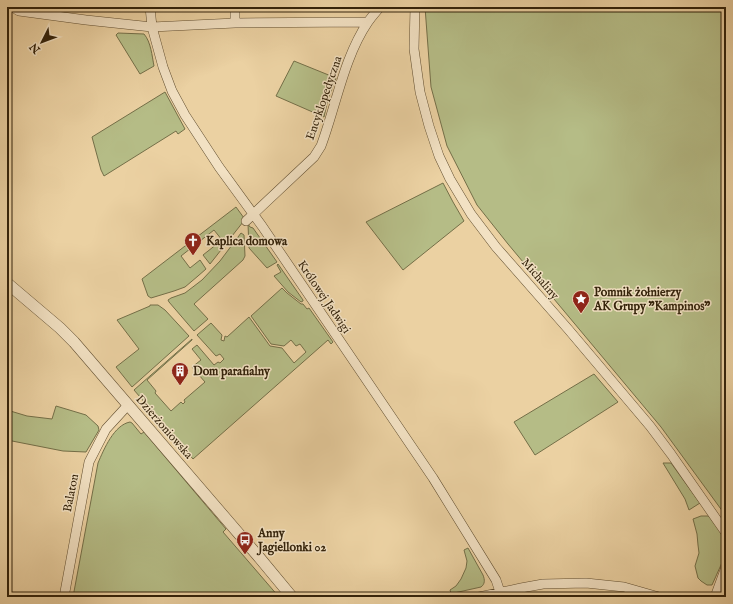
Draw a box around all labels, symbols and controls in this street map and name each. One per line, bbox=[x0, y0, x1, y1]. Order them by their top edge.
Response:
north arrow bbox=[22, 22, 62, 62]
text: N bbox=[27, 39, 44, 57]
street label: Encyklopedyczna bbox=[303, 53, 347, 142]
church icon: Kaplica domowa bbox=[183, 231, 203, 256]
place label: Kaplica domowa bbox=[206, 234, 288, 250]
street label: Michaliny bbox=[518, 255, 562, 303]
street label: Królowej Jadwigi bbox=[293, 258, 354, 337]
place label: Pomnik żołnierzy AK Grupy "Kampinos" bbox=[593, 285, 710, 315]
place icon: Pomnik żołnierzy AK Grupy "Kampinos" bbox=[571, 289, 591, 314]
building icon: Dom parafialny bbox=[170, 361, 190, 386]
place label: Dom parafialny bbox=[193, 364, 271, 380]
street label: Dzierżoniowska bbox=[132, 392, 196, 463]
street label: Balaton bbox=[60, 472, 82, 513]
place label: Anny Jagiellonki 02 bbox=[256, 526, 326, 556]
bus stop icon: Anny Jagiellonki 02 bbox=[235, 530, 255, 555]

